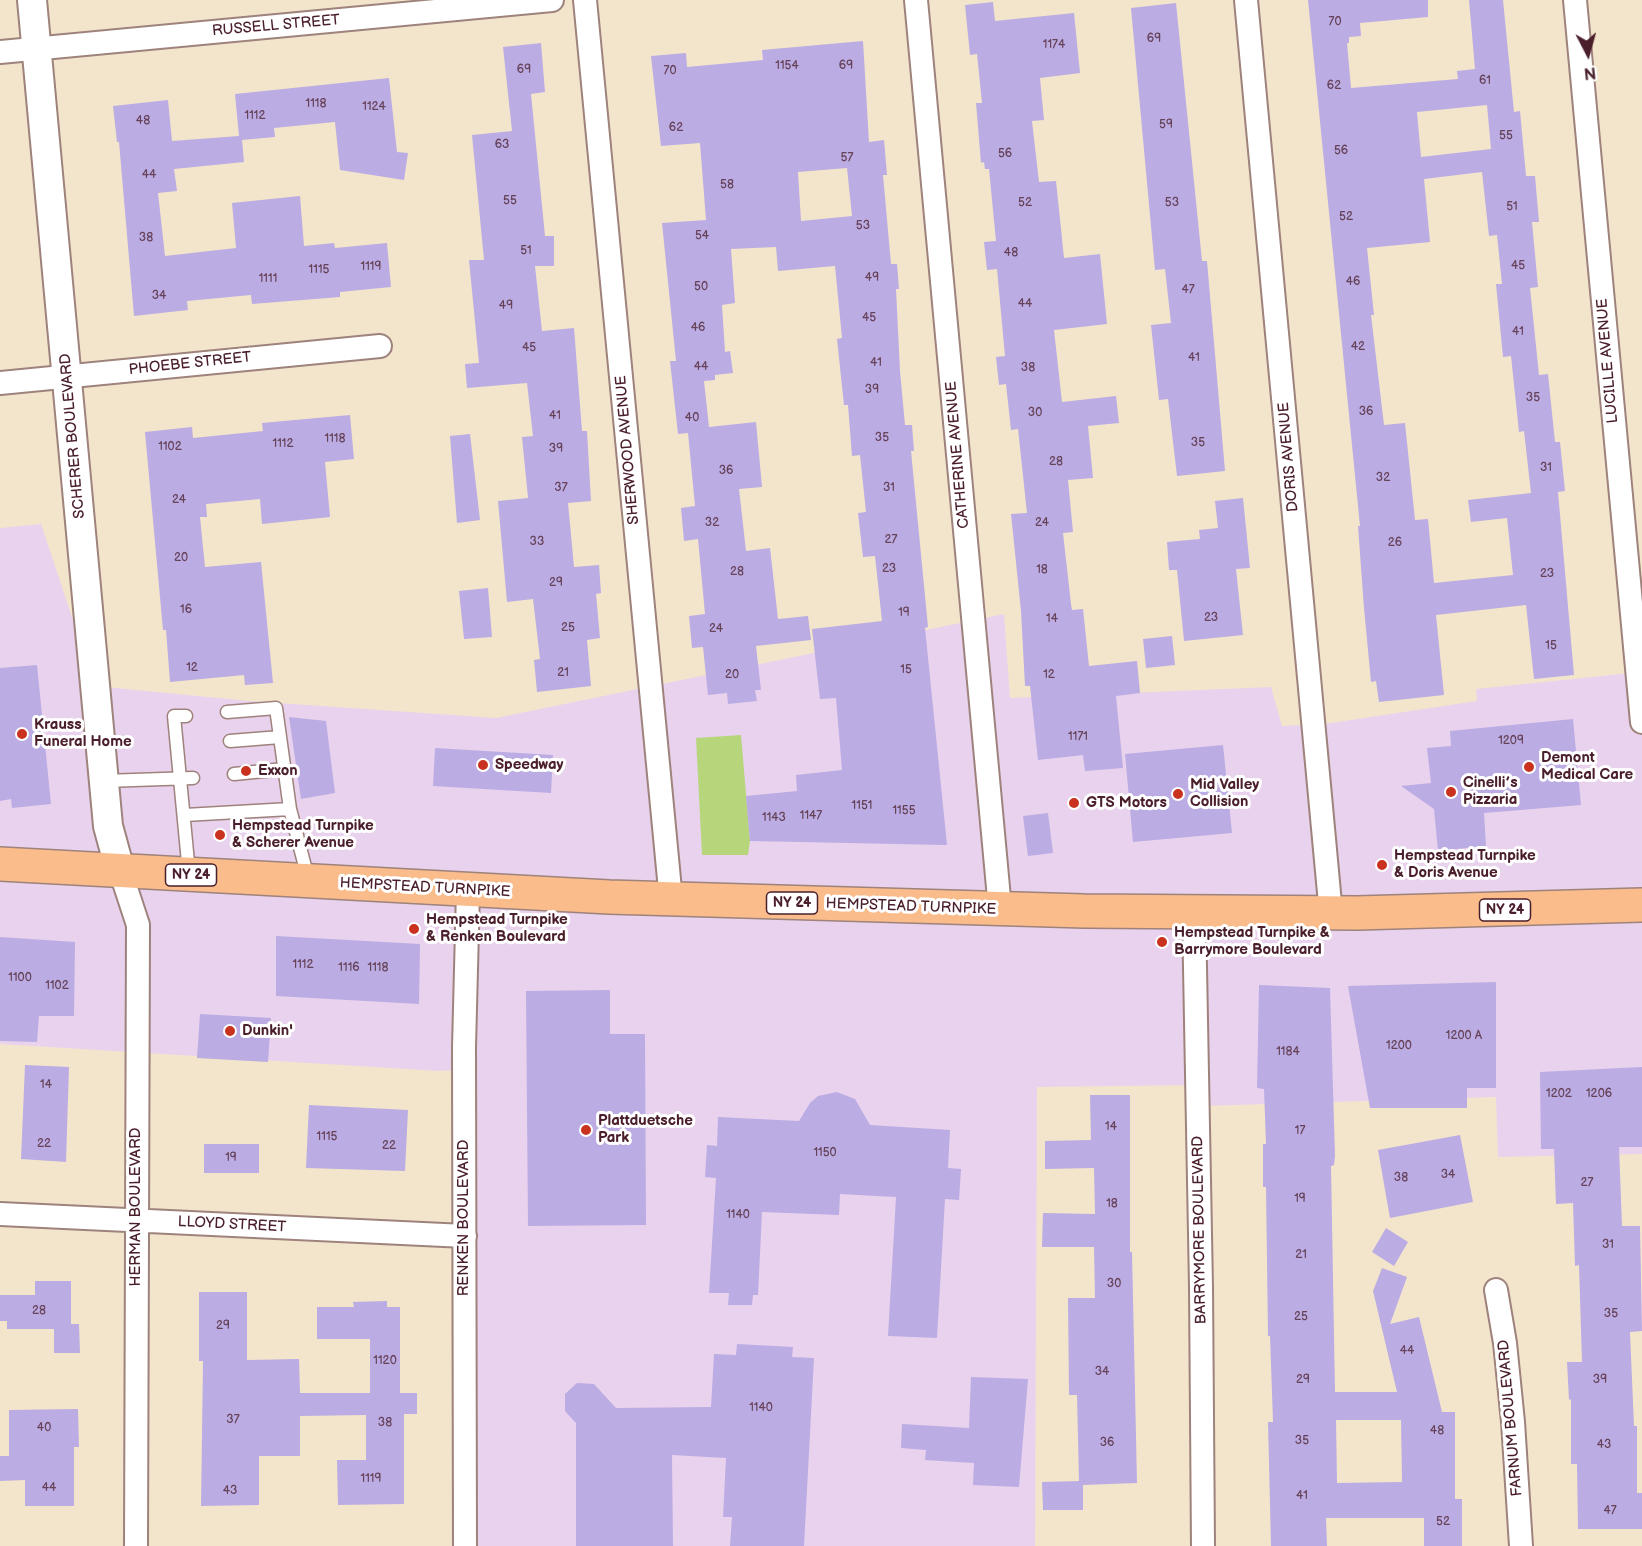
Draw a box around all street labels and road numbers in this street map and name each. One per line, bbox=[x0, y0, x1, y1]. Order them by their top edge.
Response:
street label: RUSSELL STREET bbox=[211, 11, 341, 41]
street label: LUCILLE AVENUE bbox=[1594, 298, 1622, 424]
street label: PHOEBE STREET bbox=[128, 349, 252, 379]
street label: SCHERER BOULEVARD bbox=[57, 353, 89, 519]
street label: SHERWOOD AVENUE bbox=[613, 375, 643, 525]
street label: CATHERINE AVENUE bbox=[943, 381, 973, 529]
street label: DORIS AVENUE bbox=[1275, 402, 1303, 512]
road number: NY 24 bbox=[166, 864, 216, 886]
street label: HEMPSTEAD TURNPIKE bbox=[339, 875, 511, 901]
road number: NY 24 bbox=[766, 892, 818, 914]
street label: HEMPSTEAD TURNPIKE bbox=[825, 895, 997, 919]
road number: NY 24 bbox=[1480, 899, 1530, 921]
street label: HERMAN BOULEVARD bbox=[127, 1128, 145, 1286]
street label: BARRYMORE BOULEVARD bbox=[1189, 1136, 1211, 1324]
street label: RENKEN BOULEVARD bbox=[455, 1140, 473, 1296]
street label: LLOYD STREET bbox=[177, 1213, 287, 1237]
street label: FARNUM BOULEVARD bbox=[1495, 1339, 1527, 1497]

